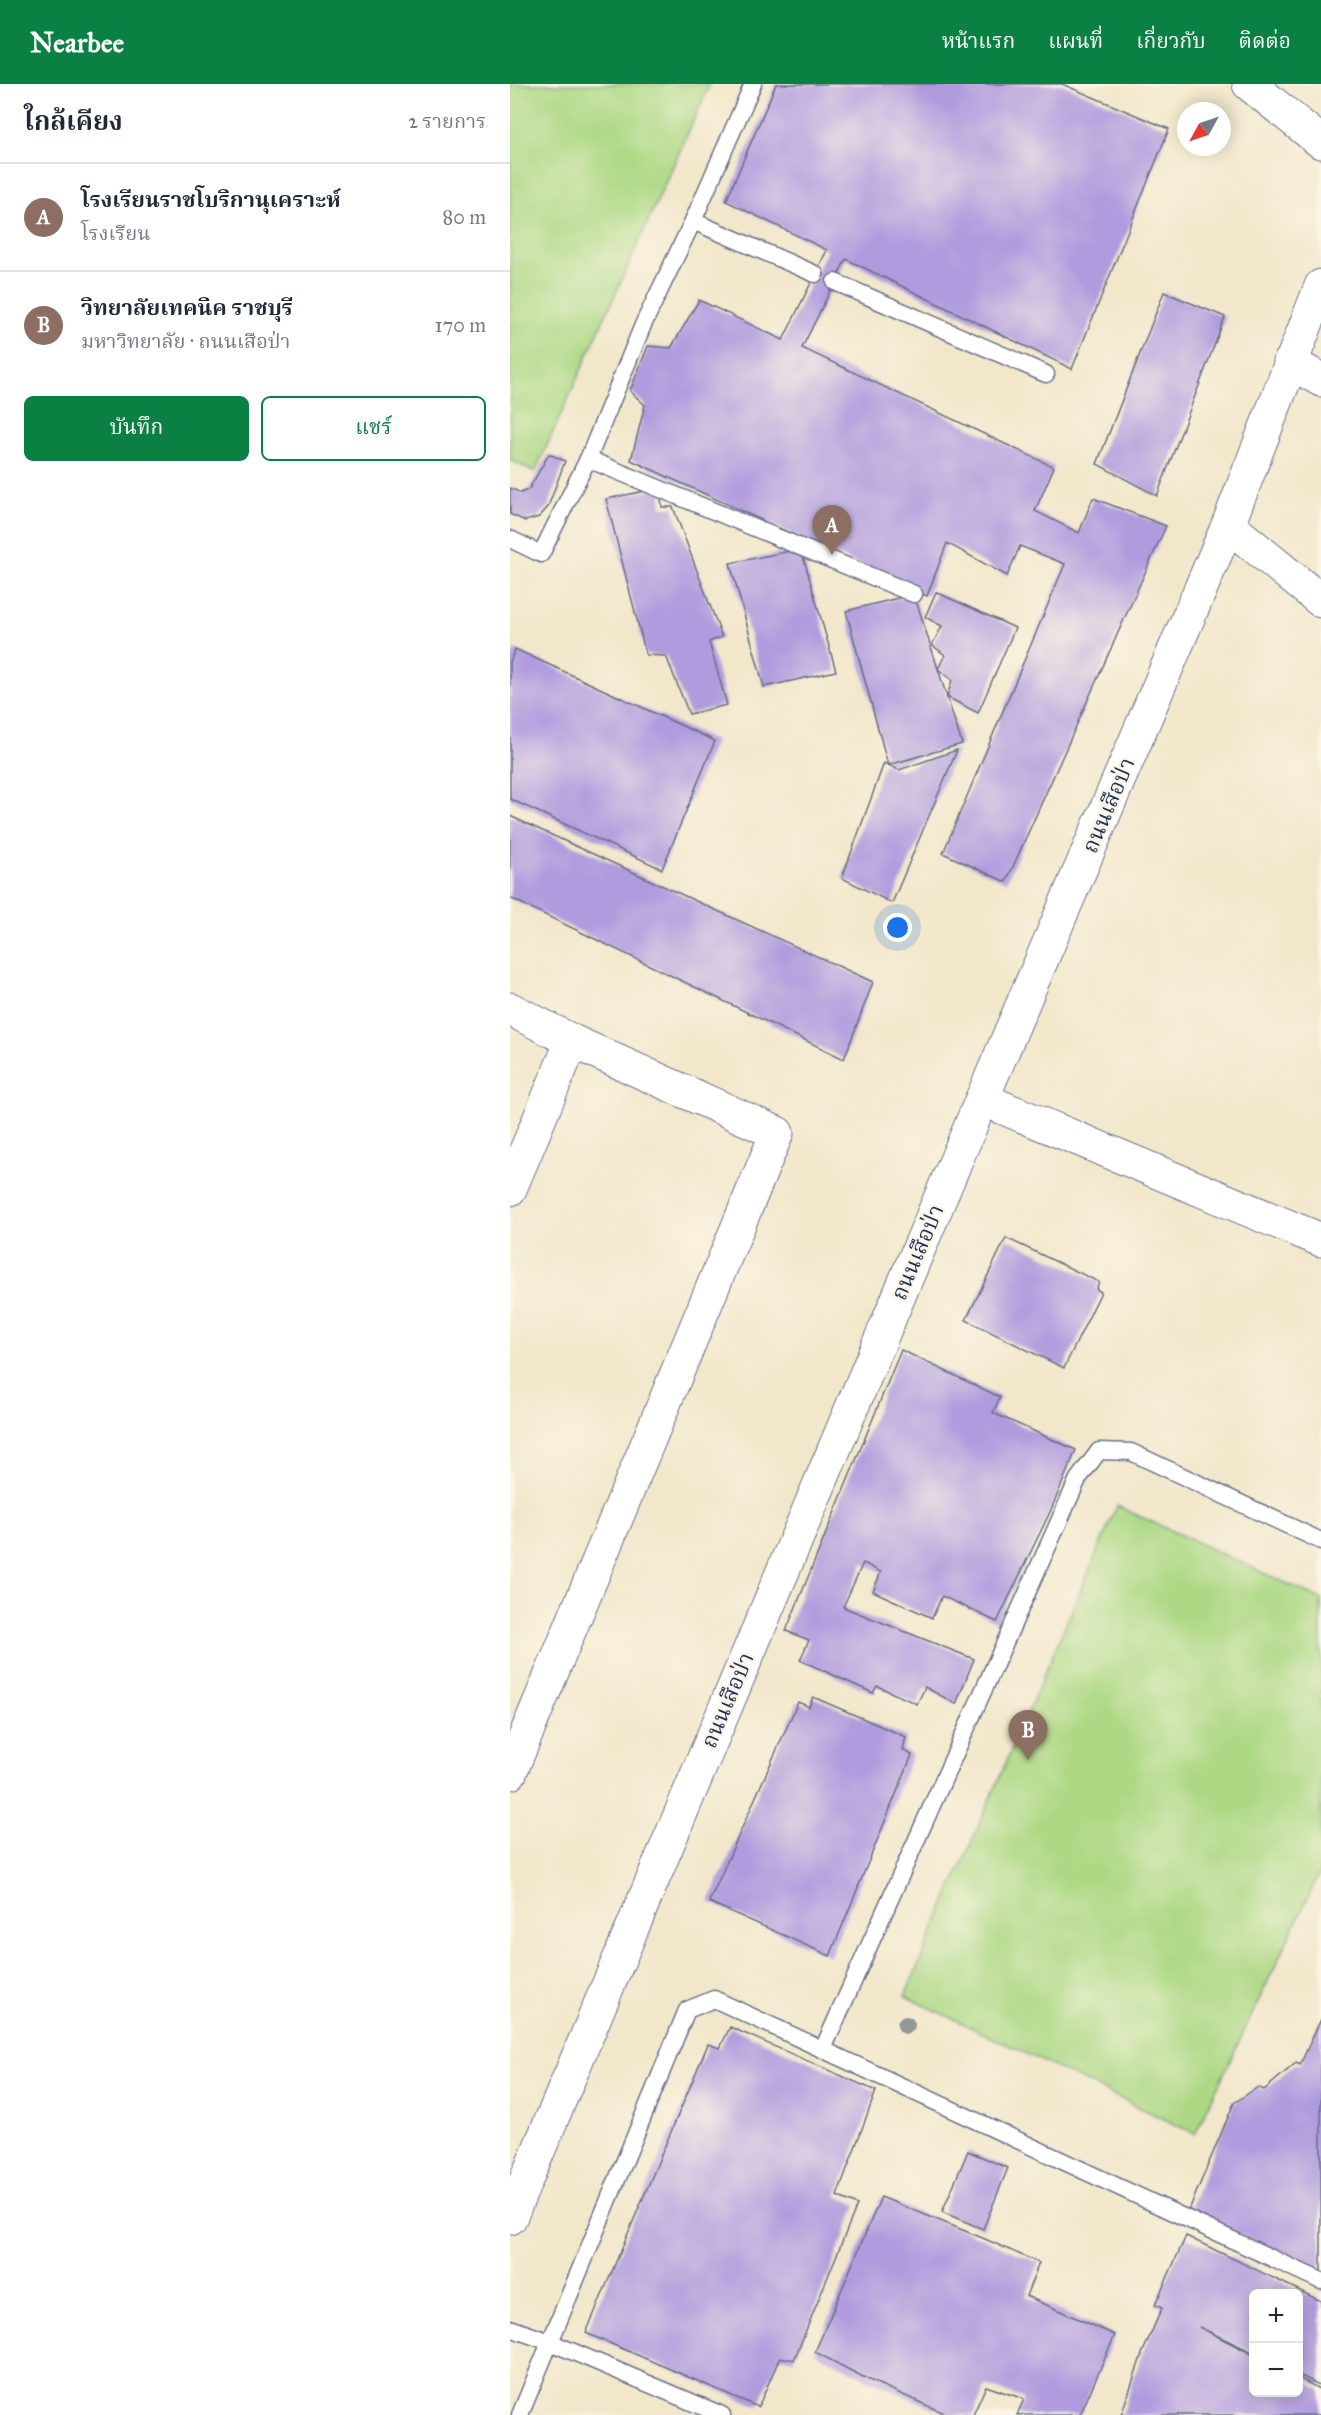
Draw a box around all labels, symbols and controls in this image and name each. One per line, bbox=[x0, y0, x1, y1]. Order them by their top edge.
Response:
text: Nearbee bbox=[30, 25, 124, 60]
text: หน้าแรก bbox=[942, 28, 1015, 54]
text: แผนที่ bbox=[1048, 28, 1103, 54]
text: เกี่ยวกับ bbox=[1136, 28, 1206, 54]
text: ติดต่อ bbox=[1239, 28, 1291, 54]
north arrow bbox=[1177, 102, 1231, 156]
text: ใกล้เคียง bbox=[24, 105, 123, 137]
text: 2 รายการ bbox=[408, 109, 486, 133]
text: โรงเรียนราชโบริกานุเคราะห์ bbox=[81, 186, 341, 213]
text: A bbox=[37, 205, 50, 229]
text: 80 m bbox=[443, 205, 486, 229]
text: โรงเรียน bbox=[81, 221, 150, 245]
text: วิทยาลัยเทคนิค ราชบุรี bbox=[81, 294, 293, 321]
text: B bbox=[37, 313, 50, 337]
text: 170 m bbox=[435, 313, 486, 337]
text: มหาวิทยาลัย · ถนนเสือป่า bbox=[81, 329, 290, 353]
button: บันทึก bbox=[24, 396, 249, 461]
button: แชร์ bbox=[261, 396, 486, 461]
pin: A bbox=[812, 506, 852, 555]
street label: ถนนเสือป่า bbox=[1076, 753, 1141, 857]
your location bbox=[883, 913, 912, 942]
street label: ถนนเสือป่า bbox=[885, 1200, 950, 1304]
street label: ถนนเสือป่า bbox=[695, 1648, 760, 1752]
pin: B bbox=[1008, 1710, 1048, 1760]
map controls bbox=[1249, 2289, 1303, 2397]
button: + bbox=[1249, 2289, 1303, 2343]
button: − bbox=[1249, 2343, 1303, 2397]

